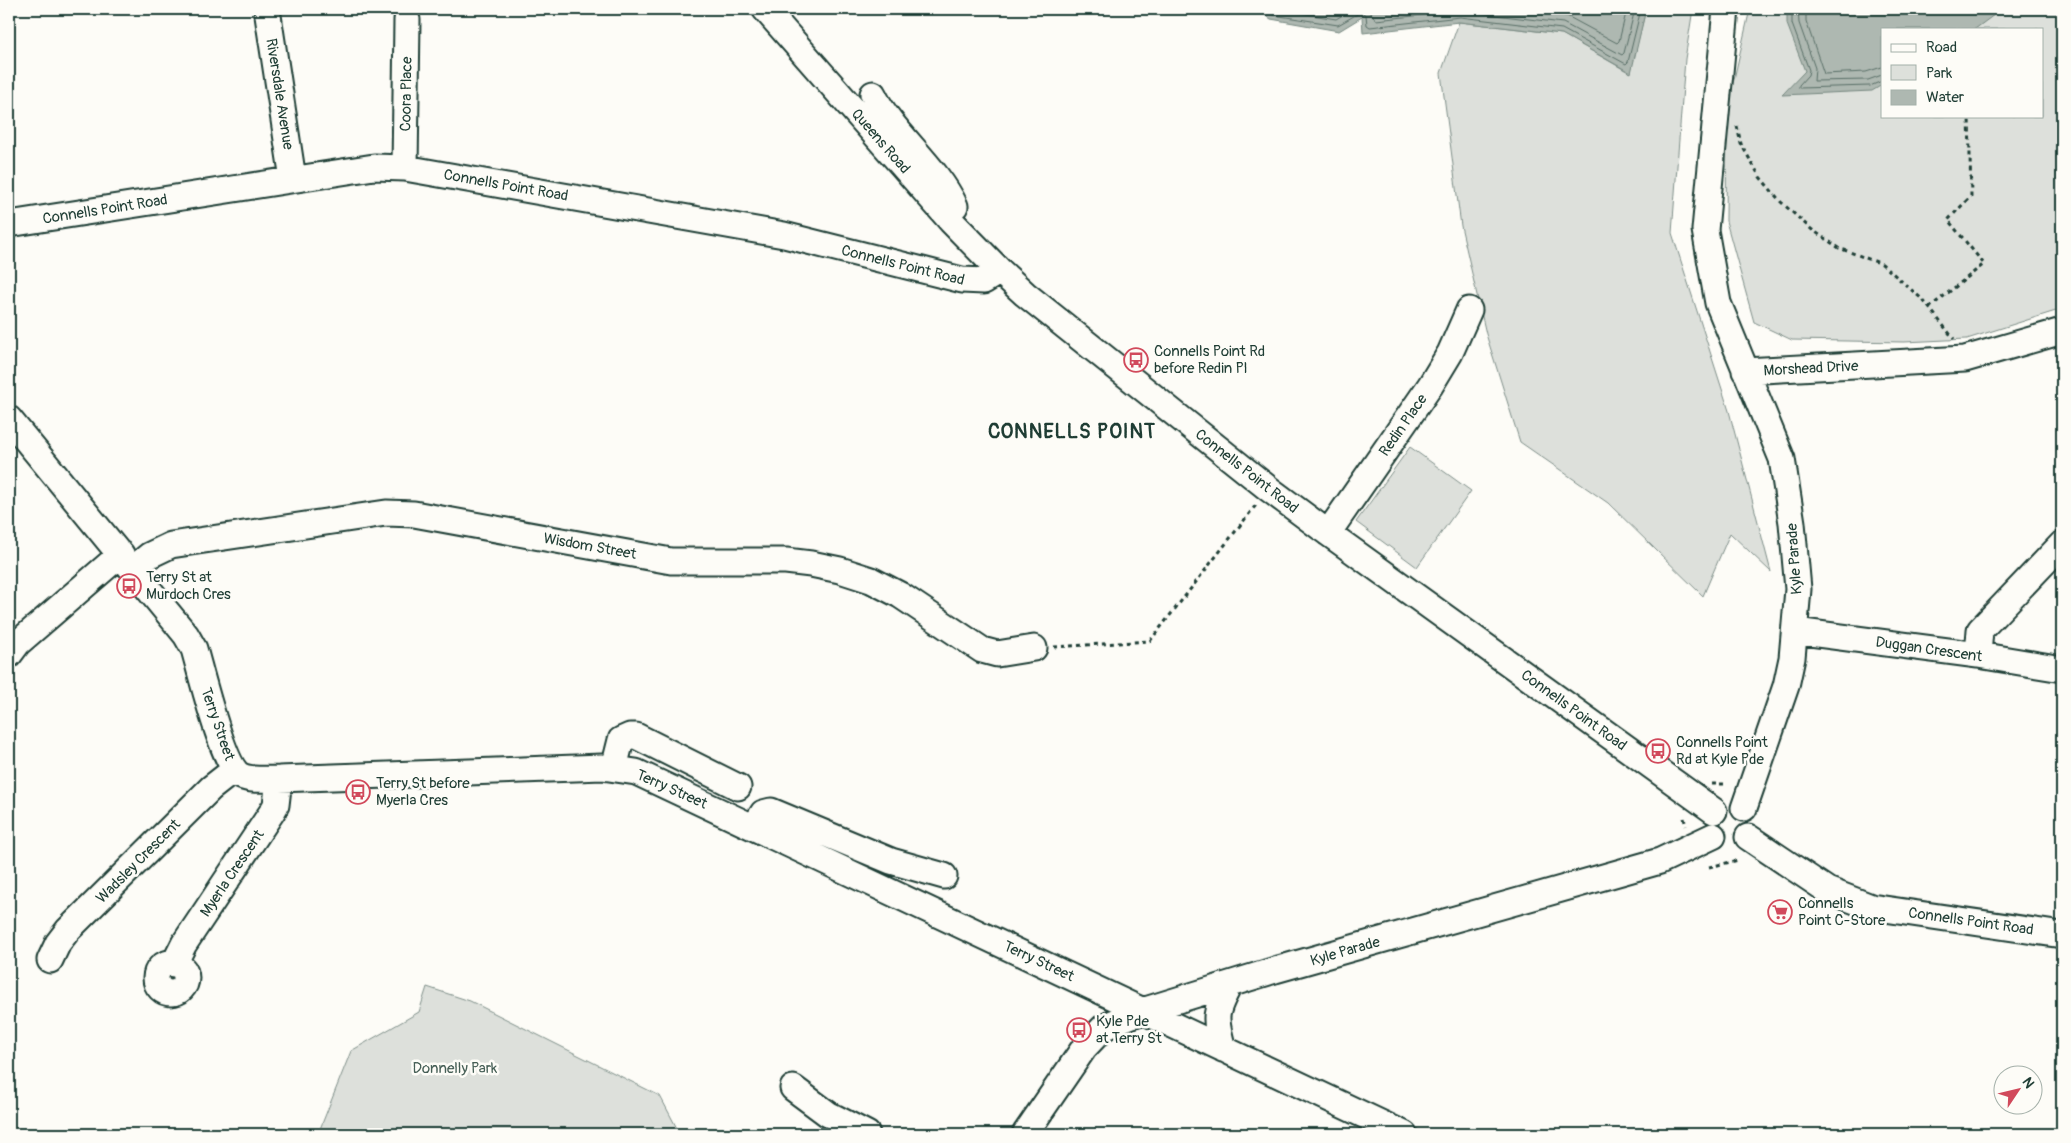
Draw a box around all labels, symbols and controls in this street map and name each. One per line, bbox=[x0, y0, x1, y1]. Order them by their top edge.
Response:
legend bbox=[1881, 28, 2044, 118]
street label: Riversdale Avenue bbox=[261, 37, 298, 152]
text: Road bbox=[1926, 38, 1957, 57]
street label: Coora Place bbox=[396, 56, 417, 132]
text: Park bbox=[1926, 64, 1953, 83]
text: Water bbox=[1926, 88, 1965, 107]
street label: Queens Road bbox=[847, 105, 914, 178]
street label: Connells Point Road bbox=[442, 165, 570, 206]
street label: Connells Point Road bbox=[41, 190, 169, 229]
street label: Connells Point Road bbox=[839, 241, 966, 290]
place label: Connells Point Rd before Redin Pl bbox=[1154, 342, 1265, 378]
bus stop icon: Connells Point Rd before Redin Pl bbox=[1123, 347, 1149, 373]
street label: Morshead Drive bbox=[1763, 356, 1860, 380]
street label: Redin Place bbox=[1375, 390, 1432, 460]
district label: CONNELLS POINT bbox=[988, 419, 1156, 444]
street label: Connells Point Road bbox=[1191, 425, 1302, 518]
street label: Kyle Parade bbox=[1782, 522, 1806, 595]
street label: Wisdom Street bbox=[542, 529, 639, 564]
place label: Terry St at Murdoch Cres bbox=[146, 568, 231, 604]
bus stop icon: Terry St at Murdoch Cres bbox=[116, 573, 142, 599]
street label: Duggan Crescent bbox=[1874, 633, 1984, 667]
street label: Connells Point Road bbox=[1517, 666, 1630, 755]
street label: Terry Street bbox=[196, 685, 239, 764]
place label: Connells Point Rd at Kyle Pde bbox=[1676, 733, 1769, 769]
bus stop icon: Connells Point Rd at Kyle Pde bbox=[1645, 738, 1671, 764]
street label: Terry Street bbox=[633, 765, 711, 814]
place label: Terry St before Myerla Cres bbox=[376, 774, 470, 810]
bus stop icon: Terry St before Myerla Cres bbox=[345, 779, 371, 805]
street label: Wadsley Crescent bbox=[92, 814, 185, 908]
street label: Myerla Crescent bbox=[196, 825, 269, 921]
place label: Connells Point C-Store bbox=[1798, 894, 1886, 930]
supermarket icon: Connells Point C-Store bbox=[1767, 899, 1793, 925]
street label: Connells Point Road bbox=[1907, 903, 2035, 940]
street label: Kyle Parade bbox=[1308, 932, 1383, 970]
street label: Terry Street bbox=[1000, 937, 1078, 986]
place label: Kyle Pde at Terry St bbox=[1096, 1012, 1163, 1048]
bus stop icon: Kyle Pde at Terry St bbox=[1066, 1017, 1092, 1043]
park label: Donnelly Park bbox=[413, 1059, 498, 1078]
north arrow bbox=[1994, 1066, 2044, 1116]
text: N bbox=[2019, 1074, 2038, 1092]

